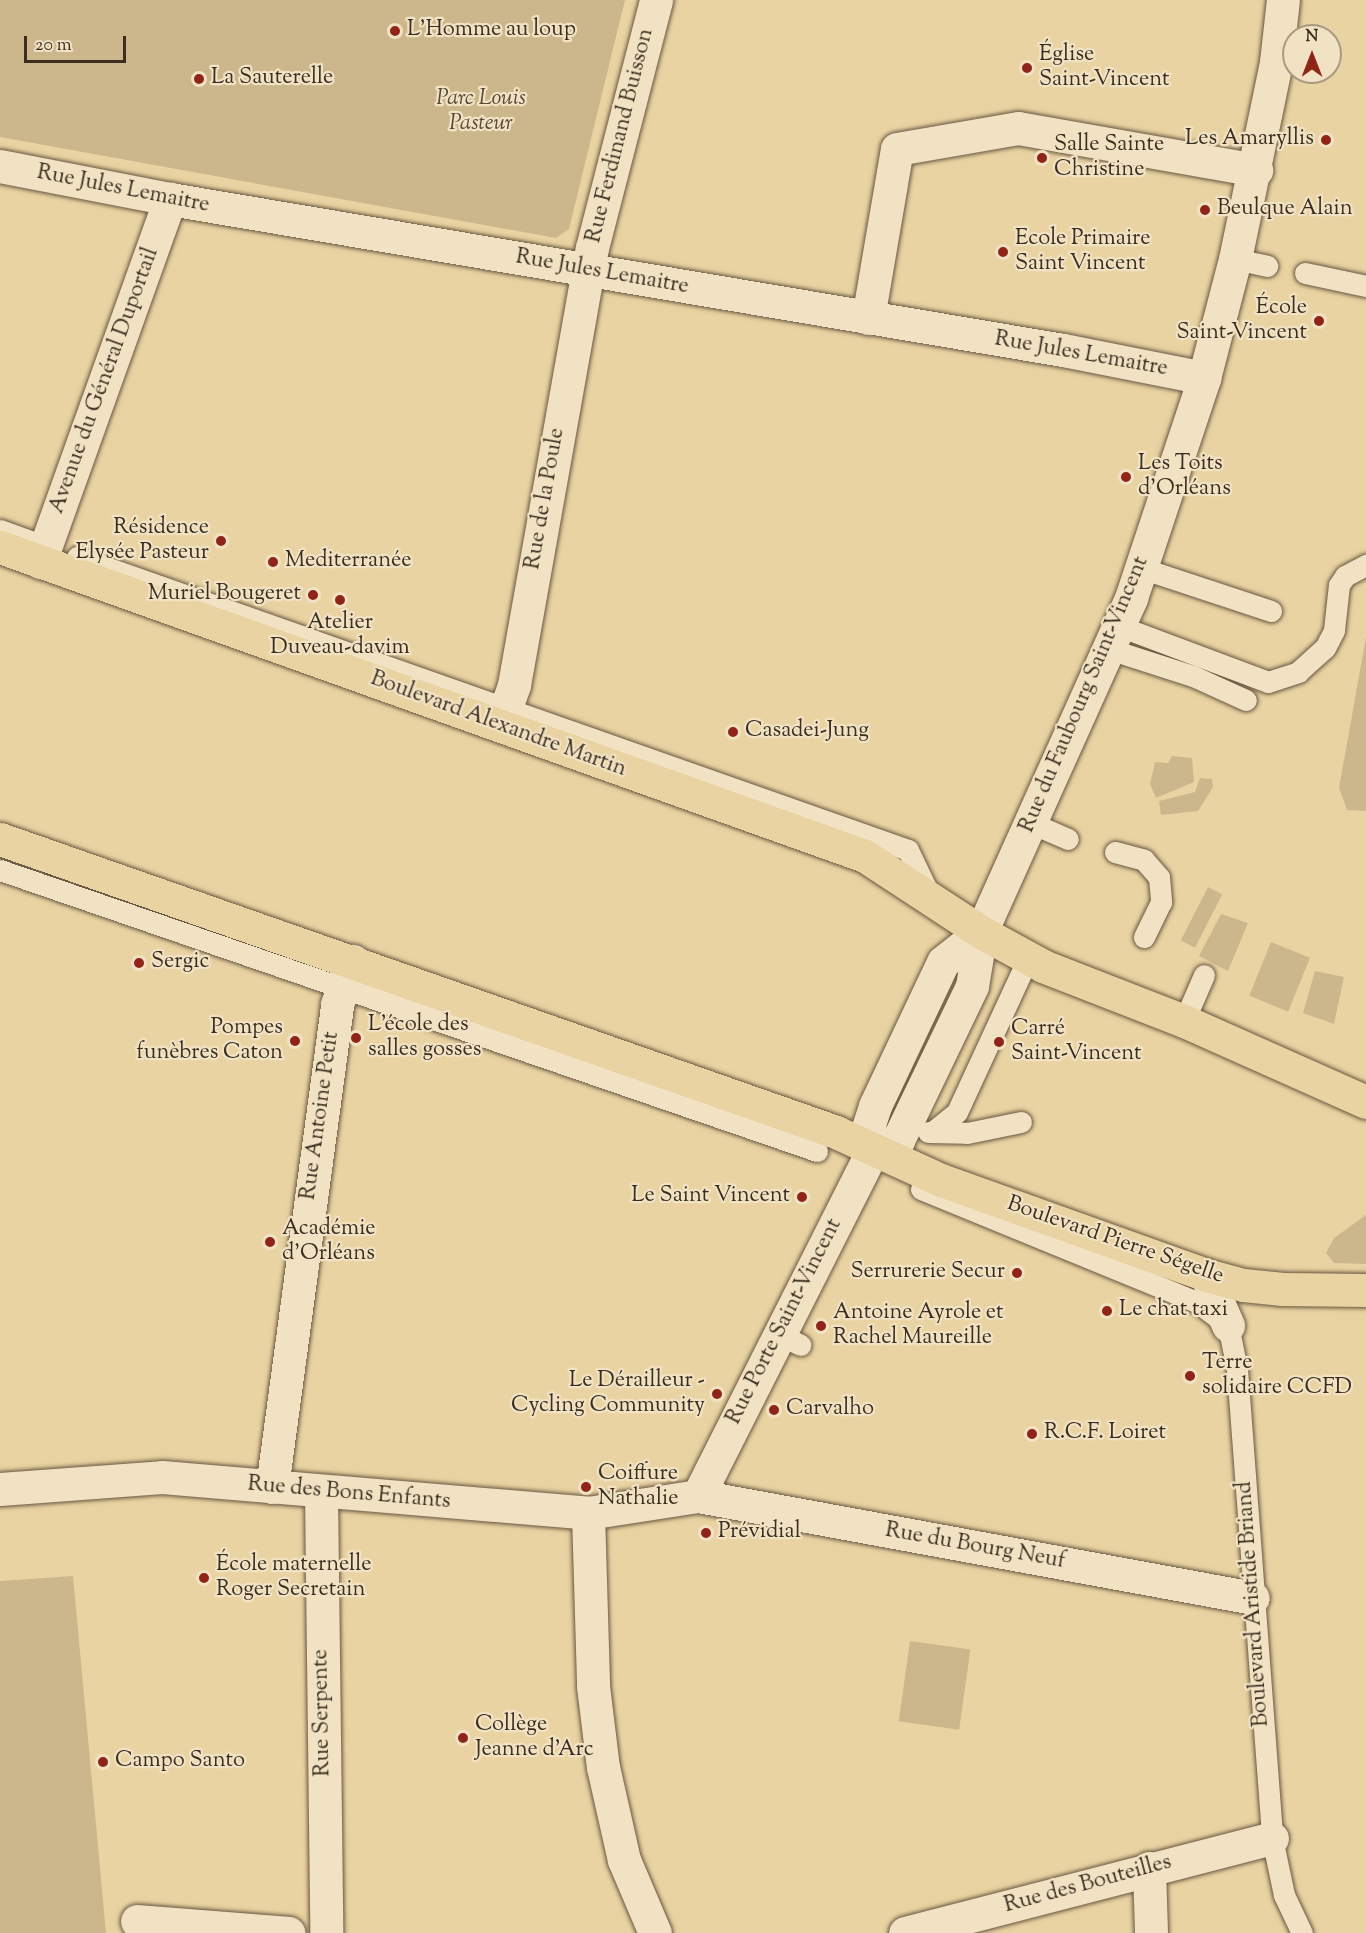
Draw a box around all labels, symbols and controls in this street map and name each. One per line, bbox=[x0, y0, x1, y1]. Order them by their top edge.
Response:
place label: L'Homme au loup bbox=[407, 18, 576, 44]
scale bar bbox=[27, 24, 129, 62]
marker: L'Homme au loup bbox=[388, 24, 402, 38]
north arrow bbox=[1282, 24, 1342, 84]
street label: Rue Ferdinand Buisson bbox=[582, 26, 660, 246]
text: N bbox=[1306, 26, 1318, 49]
text: 20 m bbox=[35, 33, 72, 59]
place label: Église Saint-Vincent bbox=[1039, 42, 1170, 94]
marker: Église Saint-Vincent bbox=[1020, 61, 1034, 75]
place label: La Sauterelle bbox=[211, 66, 333, 92]
marker: La Sauterelle bbox=[192, 72, 206, 86]
park label: Parc Louis Pasteur bbox=[436, 86, 526, 138]
place label: Les Amaryllis bbox=[1185, 127, 1314, 153]
place label: Salle Sainte Christine bbox=[1054, 132, 1164, 184]
marker: Les Amaryllis bbox=[1319, 133, 1333, 147]
marker: Salle Sainte Christine bbox=[1035, 151, 1049, 165]
street label: Rue Jules Lemaitre bbox=[34, 160, 212, 220]
place label: Beulque Alain bbox=[1217, 197, 1353, 223]
marker: Beulque Alain bbox=[1198, 203, 1212, 217]
place label: Ecole Primaire Saint Vincent bbox=[1015, 226, 1151, 278]
street label: Avenue du Général Duportail bbox=[45, 245, 165, 517]
street label: Rue Jules Lemaitre bbox=[513, 245, 691, 301]
marker: Ecole Primaire Saint Vincent bbox=[996, 245, 1010, 259]
place label: École Saint-Vincent bbox=[1176, 295, 1307, 346]
marker: École Saint-Vincent bbox=[1312, 314, 1326, 328]
street label: Rue Jules Lemaitre bbox=[992, 327, 1170, 383]
street label: Rue de la Poule bbox=[521, 426, 571, 572]
place label: Les Toits d'Orléans bbox=[1138, 451, 1231, 502]
marker: Les Toits d'Orléans bbox=[1119, 470, 1133, 484]
place label: Résidence Elysée Pasteur bbox=[75, 515, 209, 566]
marker: Résidence Elysée Pasteur bbox=[214, 534, 228, 548]
place label: Mediterranée bbox=[285, 549, 411, 575]
street label: Rue du Faubourg Saint-Vincent bbox=[1015, 553, 1155, 837]
marker: Mediterranée bbox=[266, 555, 280, 569]
place label: Muriel Bougeret bbox=[148, 582, 301, 608]
marker: Muriel Bougeret bbox=[306, 588, 320, 602]
marker: Atelier Duveau-davim bbox=[333, 593, 347, 607]
place label: Atelier Duveau-davim bbox=[270, 610, 410, 662]
street label: Boulevard Alexandre Martin bbox=[366, 666, 630, 784]
place label: Casadei-Jung bbox=[745, 719, 869, 745]
marker: Casadei-Jung bbox=[726, 725, 740, 739]
place label: Sergic bbox=[151, 950, 209, 976]
marker: Sergic bbox=[132, 956, 146, 970]
place label: L'école des salles gosses bbox=[368, 1012, 481, 1064]
place label: Pompes funèbres Caton bbox=[136, 1015, 283, 1066]
place label: Carré Saint-Vincent bbox=[1011, 1016, 1142, 1068]
street label: Rue Antoine Petit bbox=[296, 1030, 346, 1202]
marker: L'école des salles gosses bbox=[349, 1031, 363, 1045]
marker: Pompes funèbres Caton bbox=[288, 1034, 302, 1048]
marker: Carré Saint-Vincent bbox=[992, 1035, 1006, 1049]
place label: Le Saint Vincent bbox=[631, 1184, 790, 1210]
marker: Le Saint Vincent bbox=[795, 1190, 809, 1204]
street label: Boulevard Pierre Ségelle bbox=[1003, 1191, 1227, 1291]
street label: Rue Porte Saint-Vincent bbox=[722, 1215, 848, 1429]
place label: Académie d'Orléans bbox=[282, 1216, 376, 1268]
marker: Académie d'Orléans bbox=[263, 1235, 277, 1249]
place label: Serrurerie Secur bbox=[850, 1260, 1005, 1286]
marker: Serrurerie Secur bbox=[1010, 1266, 1024, 1280]
place label: Le chat taxi bbox=[1119, 1298, 1228, 1324]
place label: Antoine Ayrole et Rachel Maureille bbox=[833, 1300, 1003, 1352]
marker: Le chat taxi bbox=[1100, 1304, 1114, 1318]
marker: Antoine Ayrole et Rachel Maureille bbox=[814, 1319, 828, 1333]
place label: Terre solidaire CCFD bbox=[1202, 1350, 1352, 1402]
place label: Le Dérailleur - Cycling Community bbox=[511, 1368, 705, 1420]
marker: Terre solidaire CCFD bbox=[1183, 1369, 1197, 1383]
marker: Le Dérailleur - Cycling Community bbox=[710, 1387, 724, 1401]
place label: Carvalho bbox=[786, 1397, 874, 1423]
marker: Carvalho bbox=[767, 1403, 781, 1417]
place label: R.C.F. Loiret bbox=[1044, 1421, 1166, 1447]
marker: R.C.F. Loiret bbox=[1025, 1427, 1039, 1441]
place label: Coiffure Nathalie bbox=[598, 1461, 678, 1512]
street label: Rue des Bons Enfants bbox=[246, 1472, 452, 1516]
marker: Coiffure Nathalie bbox=[579, 1480, 593, 1494]
street label: Boulevard Aristide Briand bbox=[1232, 1480, 1276, 1728]
street label: Rue du Bourg Neuf bbox=[883, 1518, 1067, 1576]
place label: Prévidial bbox=[718, 1520, 801, 1546]
marker: Prévidial bbox=[699, 1526, 713, 1540]
place label: École maternelle Roger Secretain bbox=[216, 1552, 371, 1604]
marker: École maternelle Roger Secretain bbox=[197, 1571, 211, 1585]
street label: Rue Serpente bbox=[309, 1649, 337, 1777]
place label: Collège Jeanne d'Arc bbox=[475, 1712, 594, 1764]
marker: Collège Jeanne d'Arc bbox=[456, 1731, 470, 1745]
place label: Campo Santo bbox=[115, 1749, 245, 1775]
marker: Campo Santo bbox=[96, 1755, 110, 1769]
street label: Rue des Bouteilles bbox=[1001, 1850, 1175, 1920]

